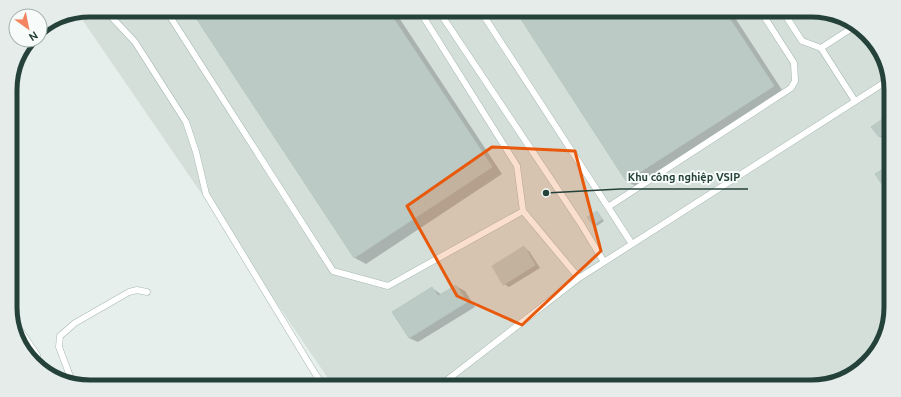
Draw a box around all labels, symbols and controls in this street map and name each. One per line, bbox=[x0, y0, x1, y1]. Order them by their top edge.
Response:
north arrow bbox=[8, 8, 48, 48]
text: N bbox=[27, 29, 40, 44]
callout: Khu công nghiệp VSIP bbox=[620, 166, 748, 189]
text: Khu công nghiệp VSIP bbox=[628, 171, 740, 183]

